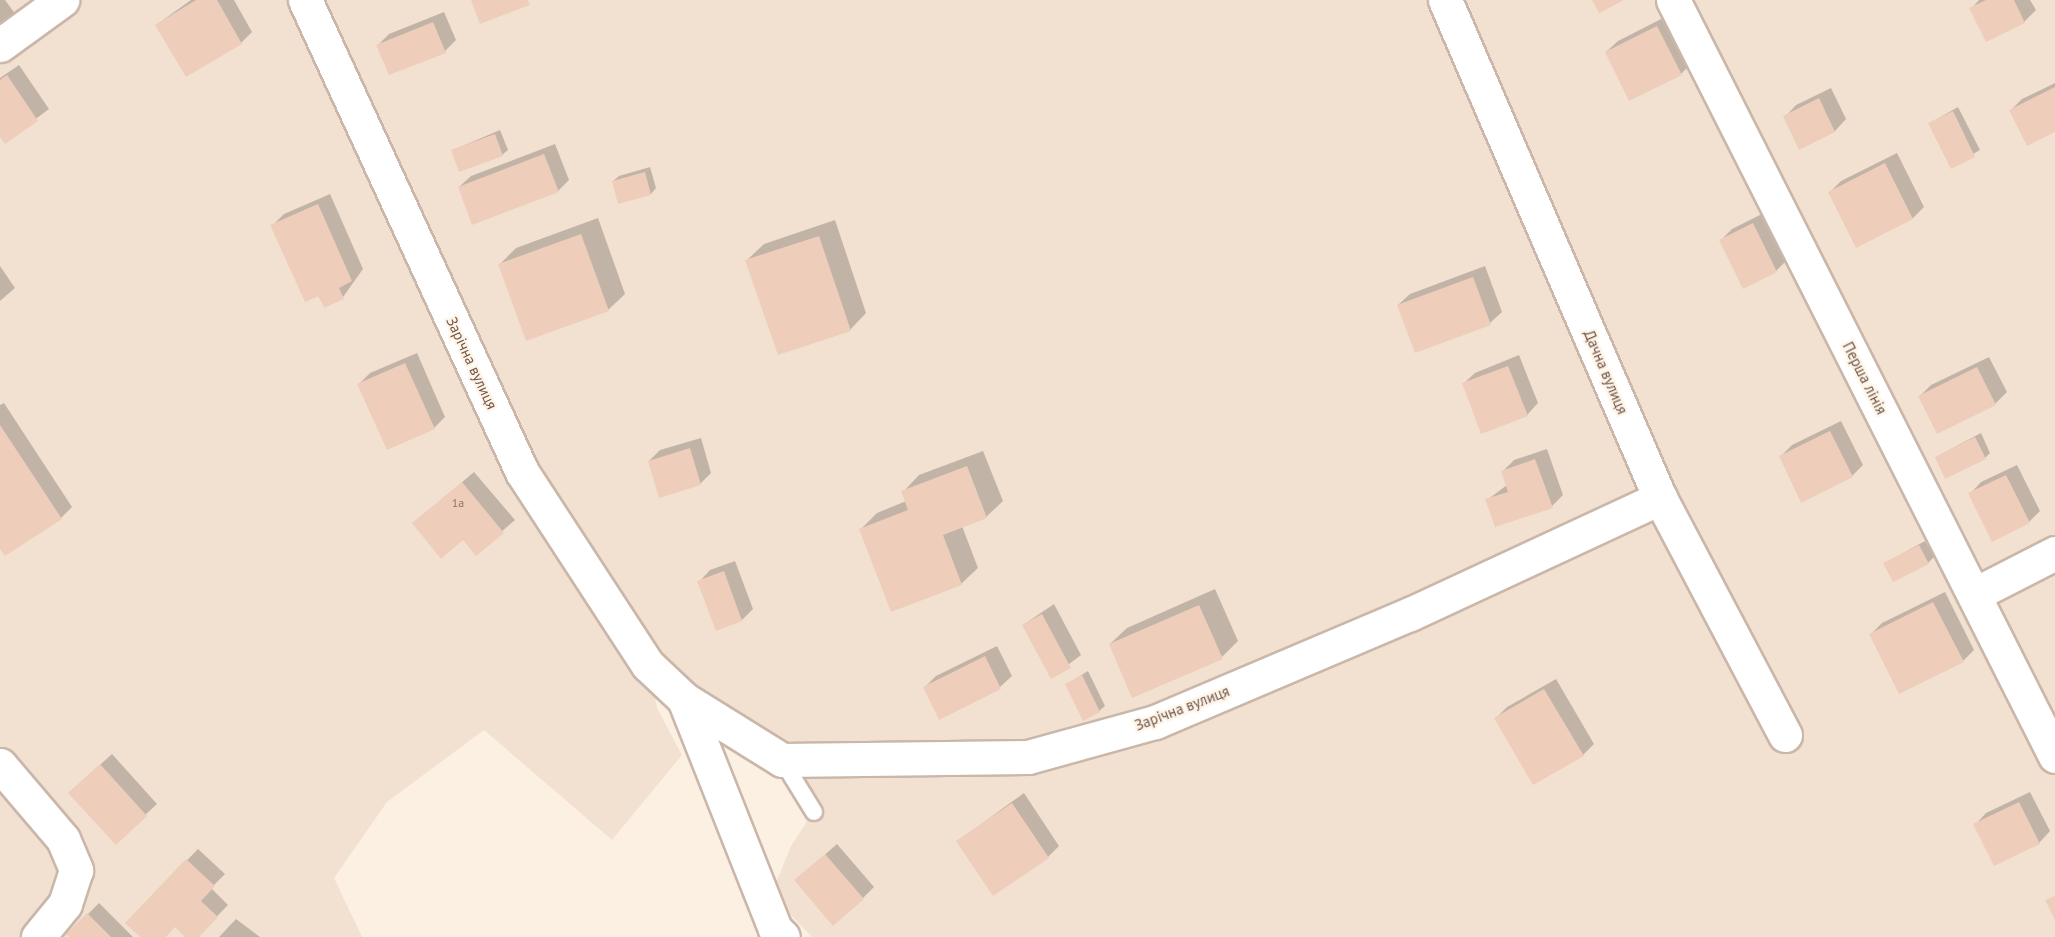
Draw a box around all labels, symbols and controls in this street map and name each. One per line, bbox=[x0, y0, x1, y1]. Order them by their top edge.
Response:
street label: Зарічна вулиця bbox=[443, 314, 501, 412]
street label: Дачна вулиця bbox=[1580, 327, 1632, 417]
street label: Перша лінія bbox=[1839, 339, 1891, 417]
house number: 1а bbox=[452, 496, 464, 510]
street label: Зарічна вулиця bbox=[1132, 682, 1232, 734]

